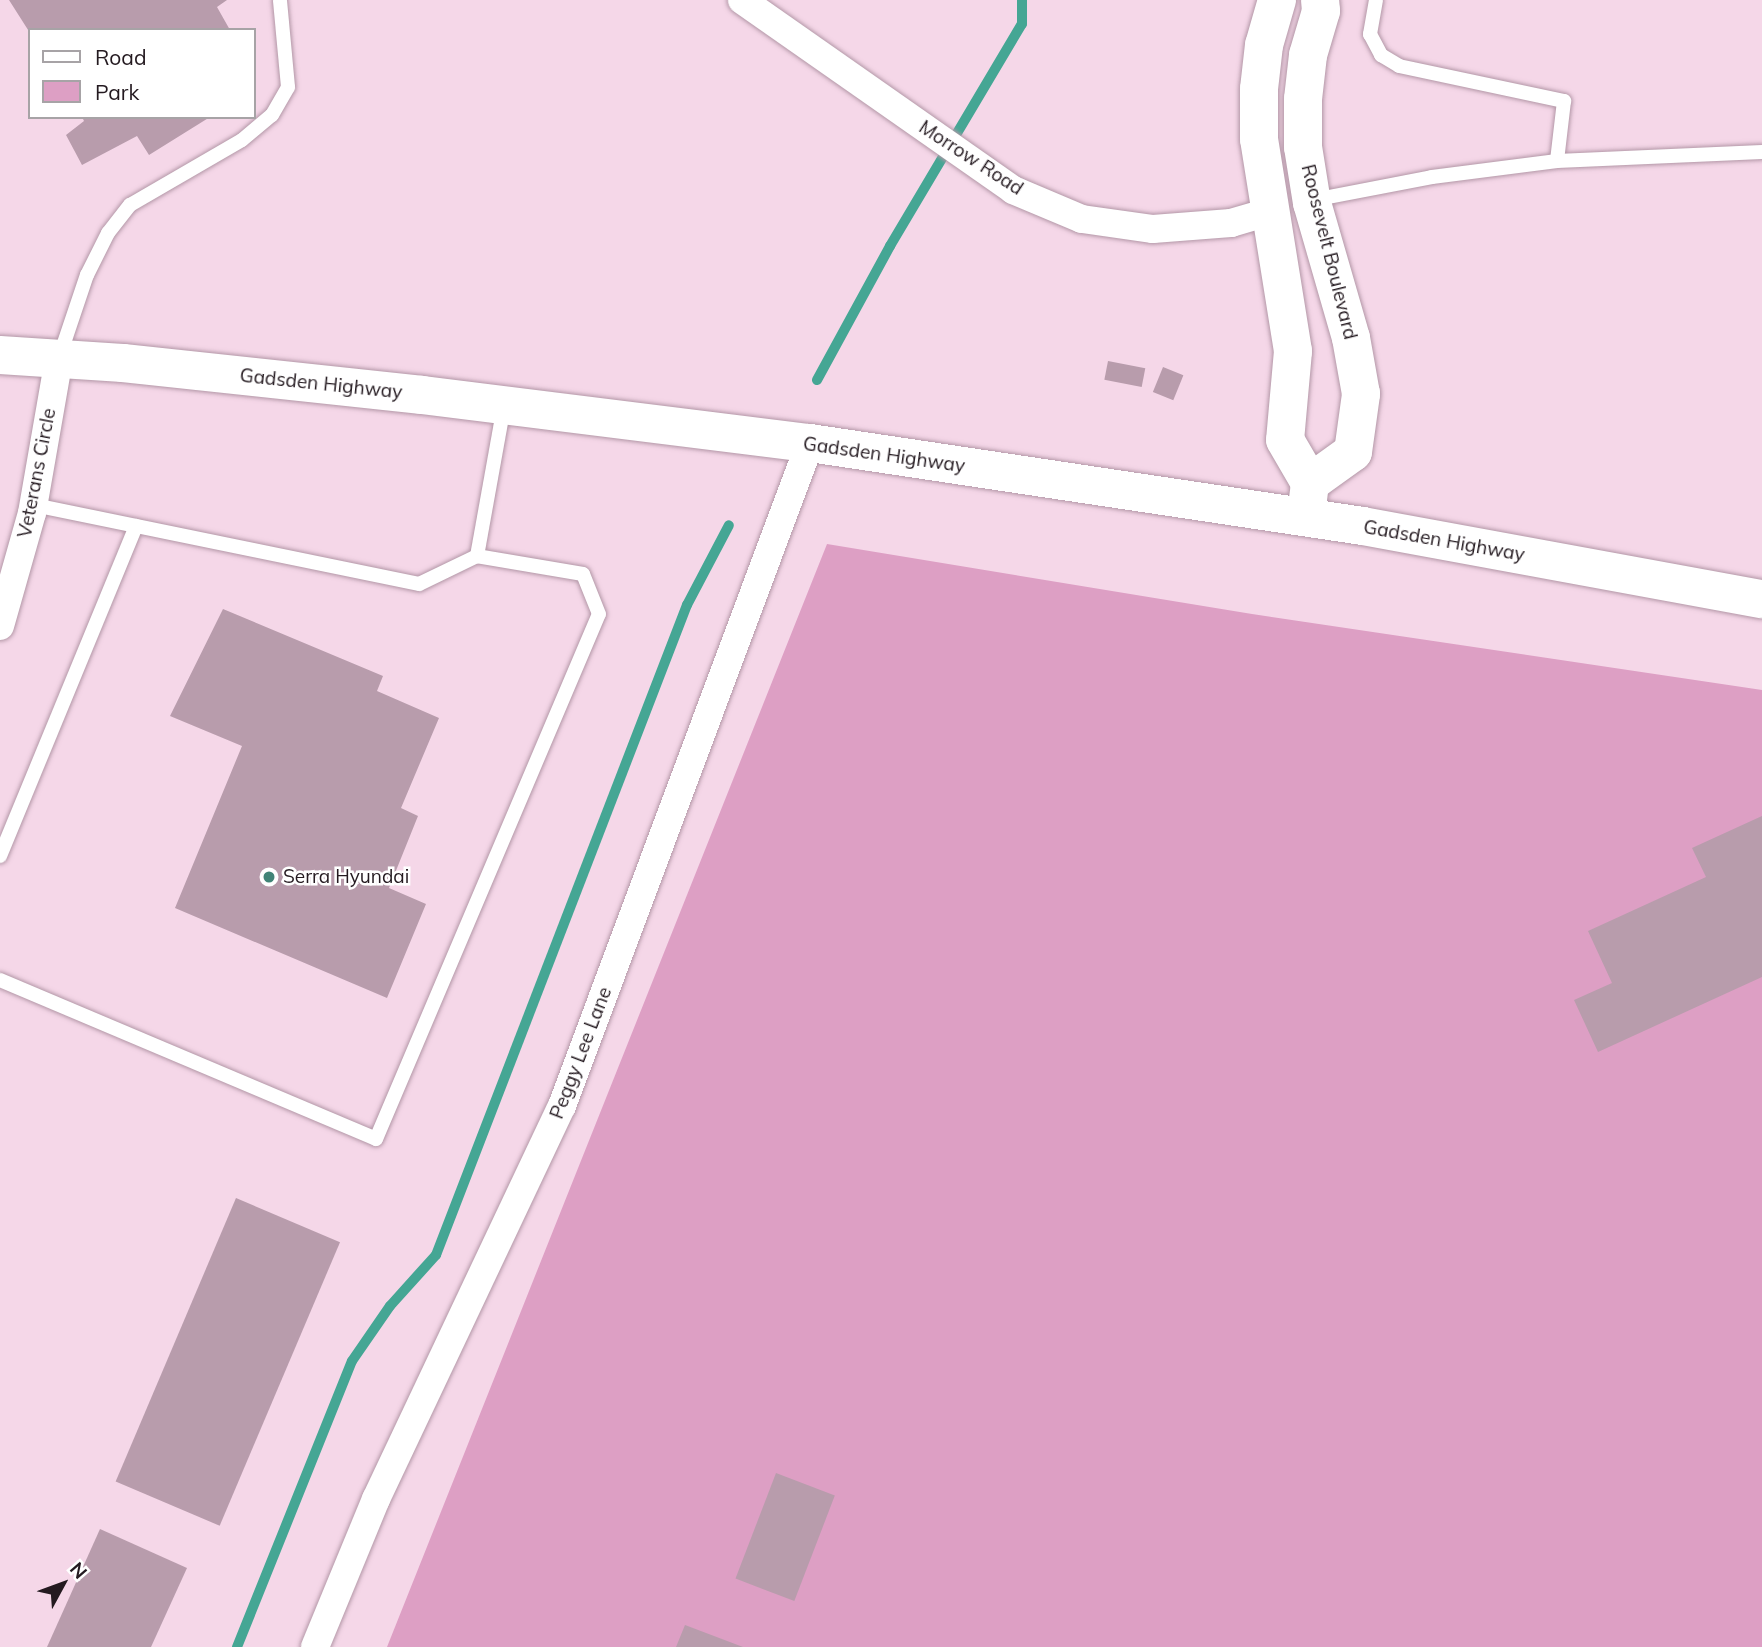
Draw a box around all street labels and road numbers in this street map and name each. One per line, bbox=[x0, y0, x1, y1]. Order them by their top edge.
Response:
street label: Morrow Road bbox=[915, 116, 1027, 200]
street label: Roosevelt Boulevard bbox=[1296, 162, 1362, 342]
street label: Gadsden Highway bbox=[239, 364, 403, 404]
street label: Veterans Circle bbox=[13, 406, 61, 540]
street label: Gadsden Highway bbox=[802, 432, 966, 478]
street label: Gadsden Highway bbox=[1362, 516, 1526, 566]
street label: Peggy Lee Lane bbox=[545, 984, 617, 1122]

